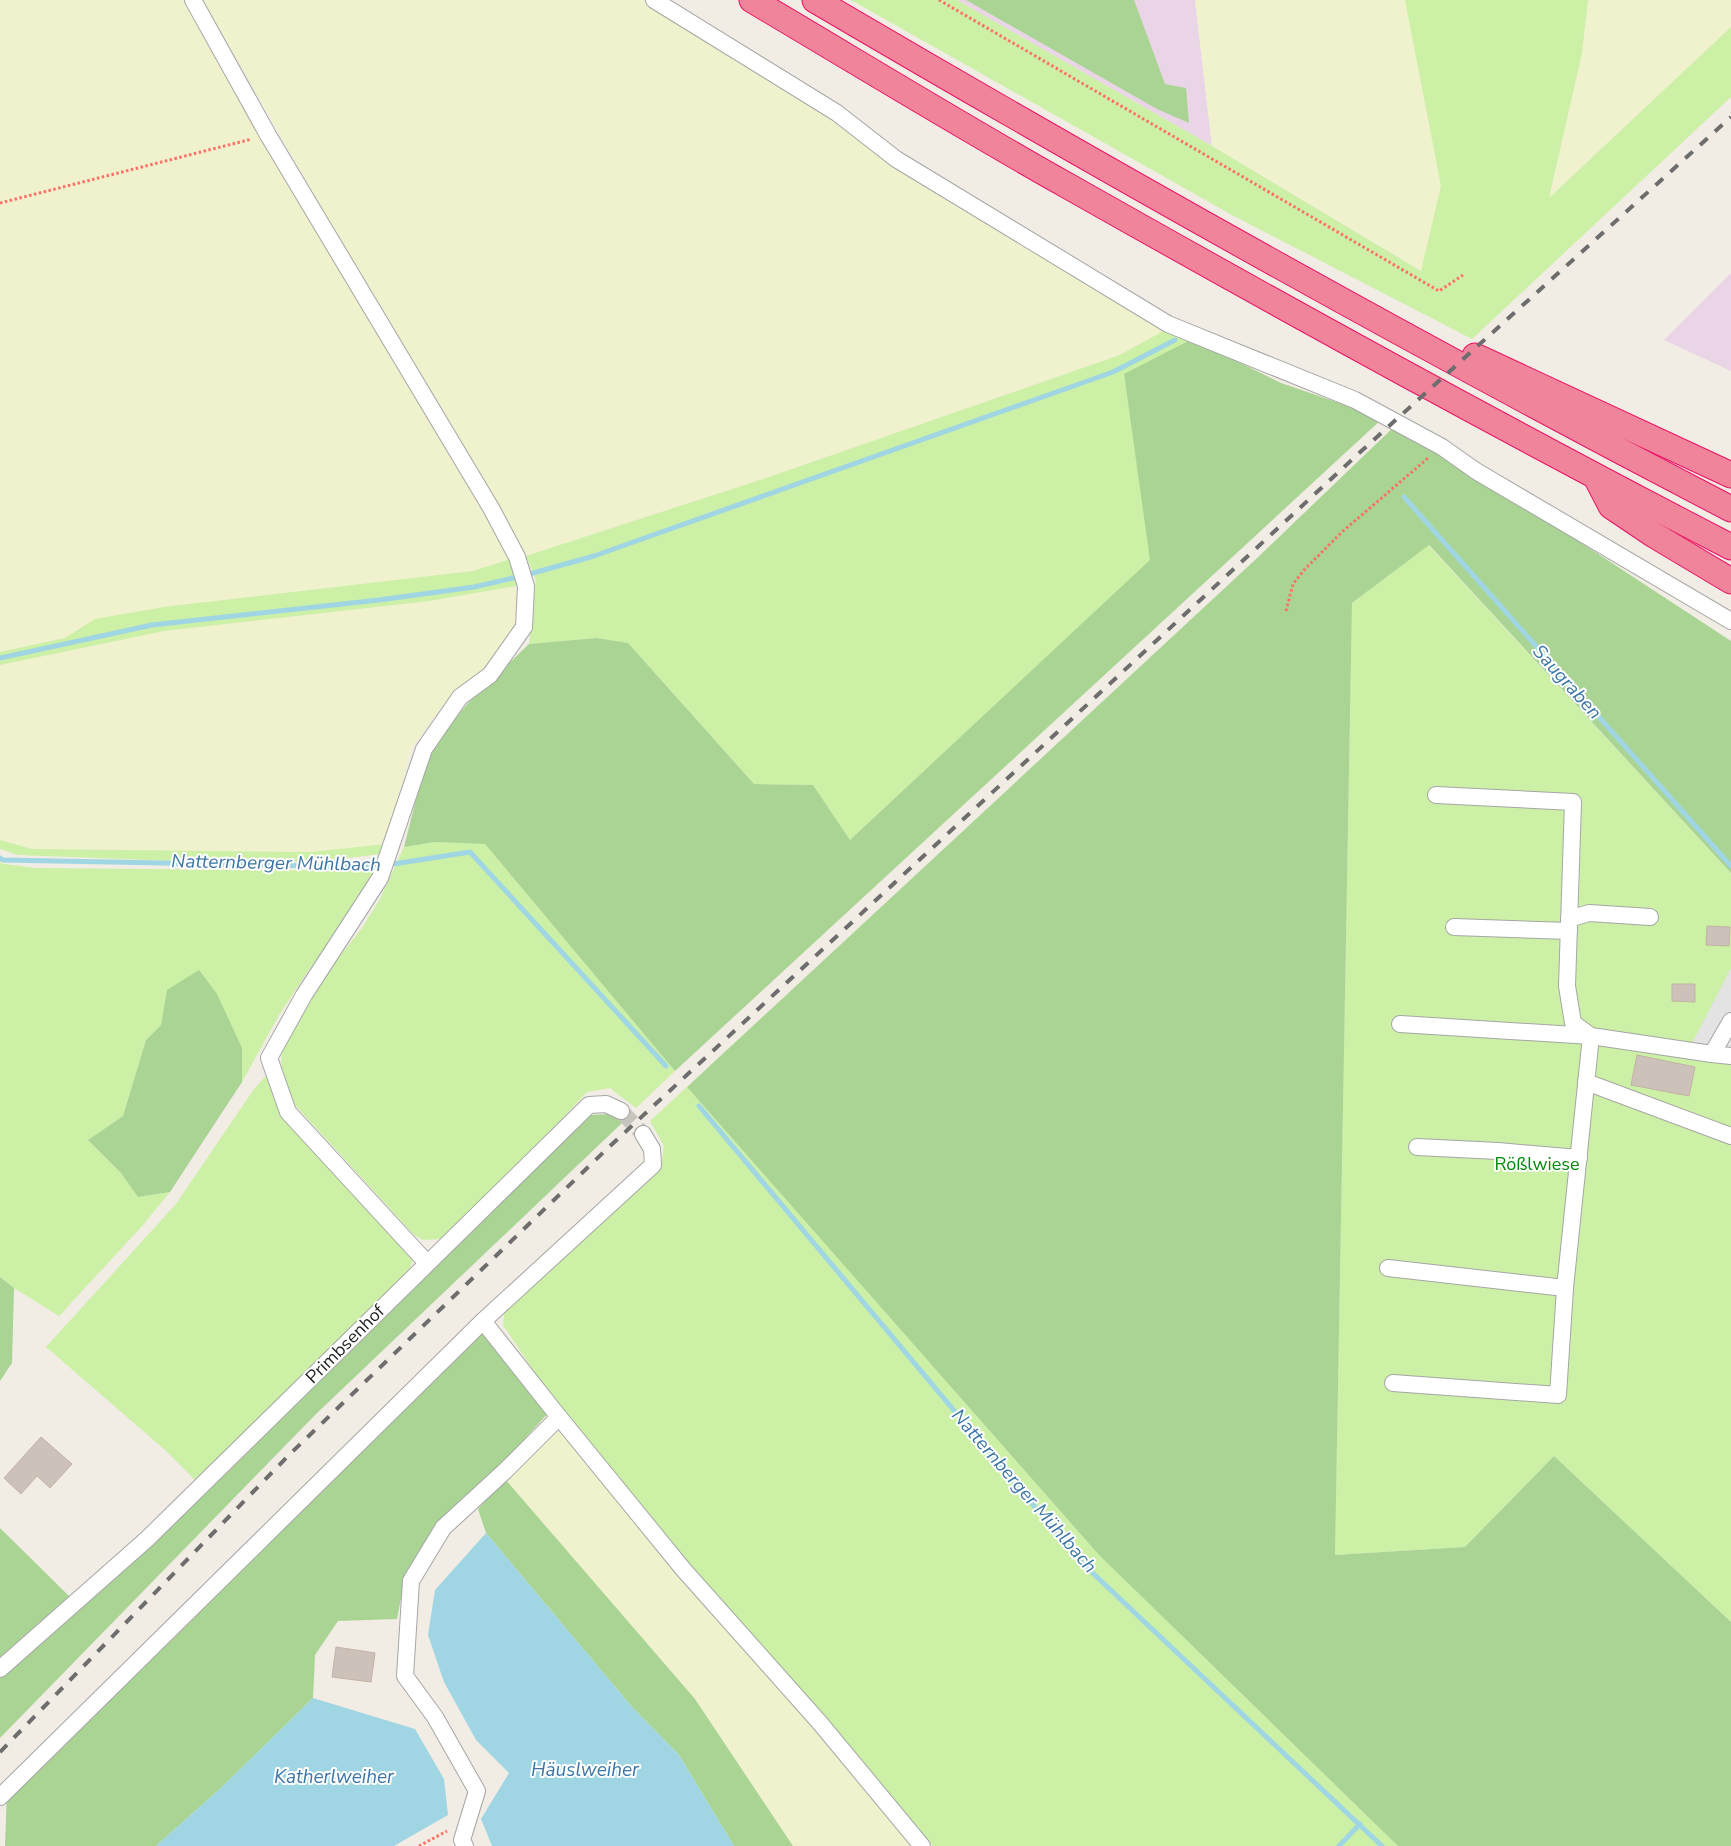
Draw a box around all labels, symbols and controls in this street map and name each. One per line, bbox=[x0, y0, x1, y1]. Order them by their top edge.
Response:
water label: Saugraben bbox=[1526, 639, 1608, 725]
water label: Natternberger Mühlbach bbox=[171, 848, 381, 878]
park label: Rößlwiese bbox=[1494, 1152, 1580, 1176]
street label: Primbsenhof bbox=[300, 1299, 390, 1389]
water label: Natternberger Mühlbach bbox=[945, 1403, 1103, 1579]
water label: Häuslweiher bbox=[531, 1757, 640, 1783]
water label: Katherlweiher bbox=[274, 1764, 395, 1790]

